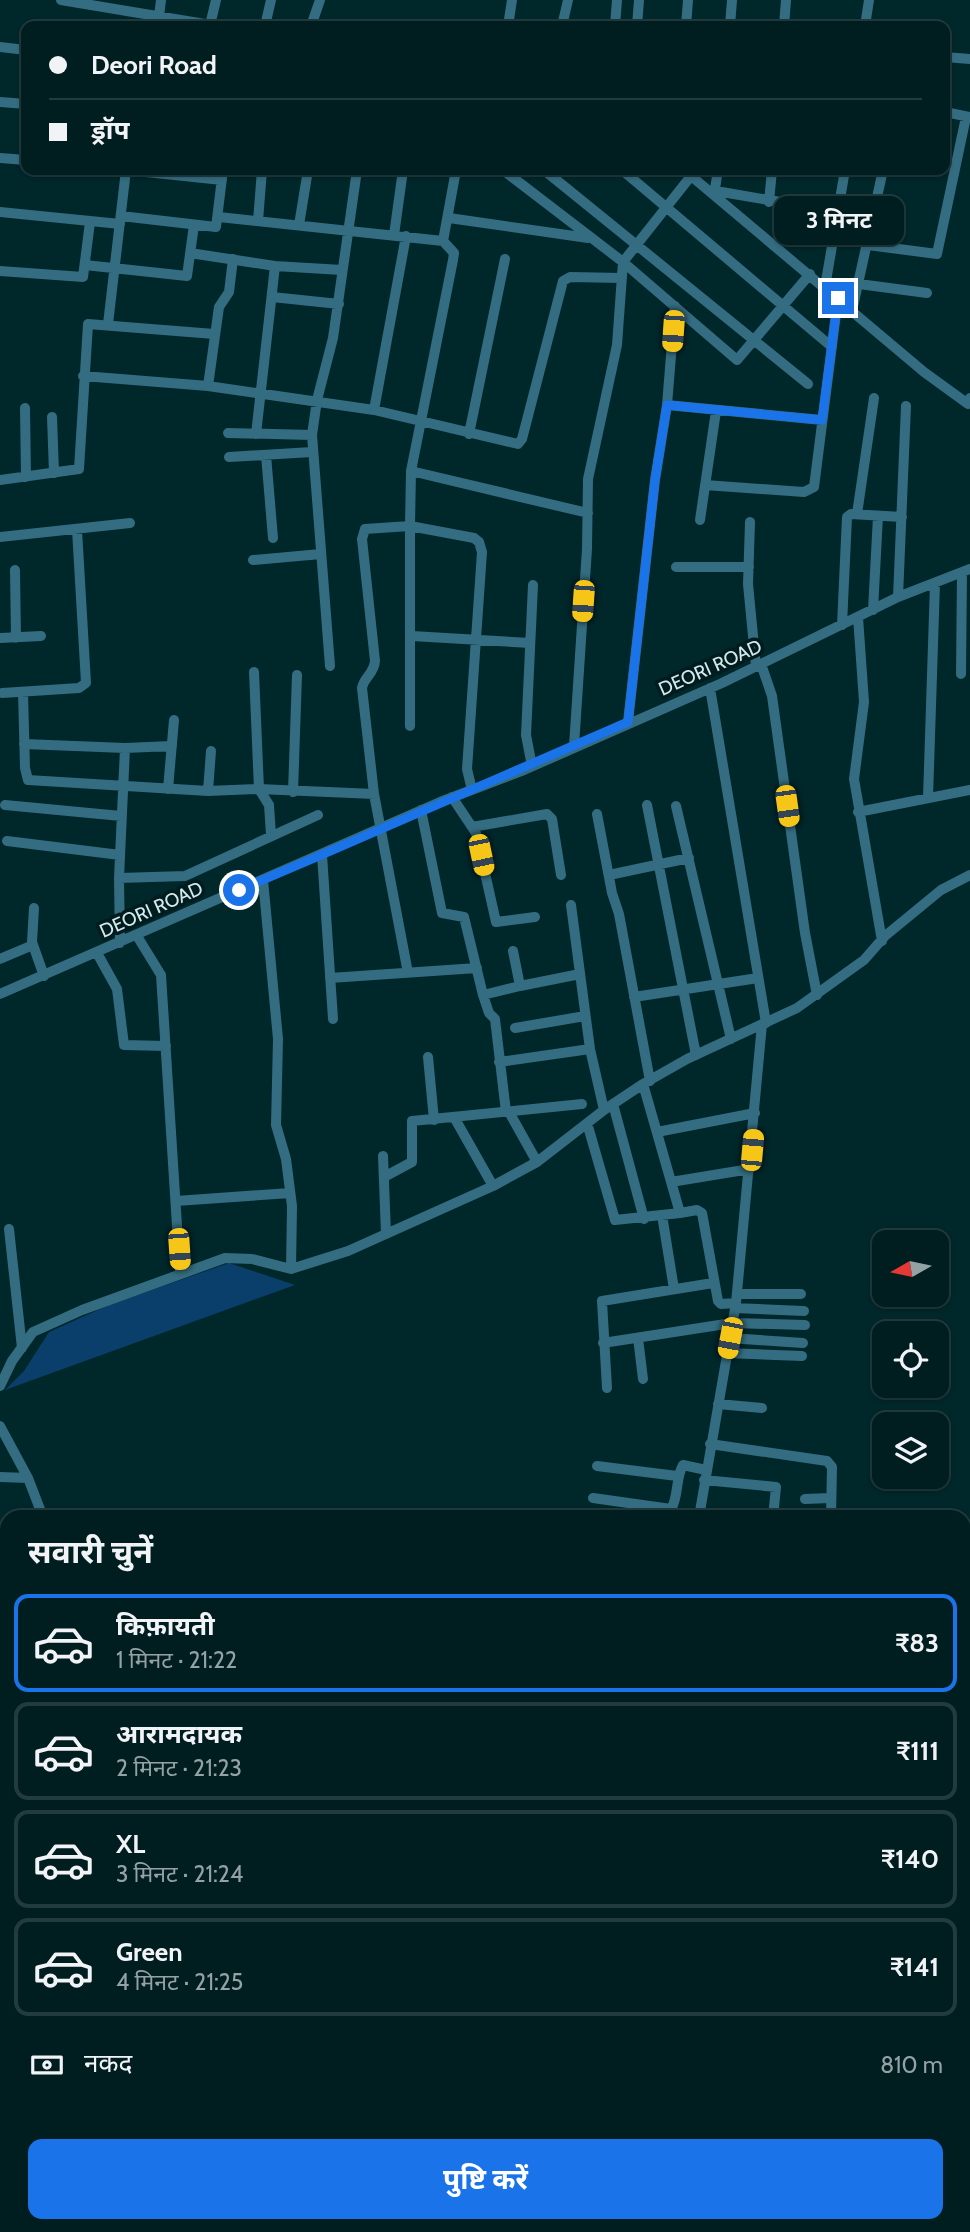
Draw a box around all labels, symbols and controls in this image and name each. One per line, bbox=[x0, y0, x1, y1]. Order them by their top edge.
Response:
text: Deori Road bbox=[91, 49, 217, 81]
text: ड्रॉप bbox=[91, 114, 129, 146]
callout: 3 मिनट bbox=[773, 196, 903, 246]
text: 3 मिनट bbox=[806, 206, 872, 234]
route end bbox=[822, 282, 854, 314]
car bbox=[662, 309, 685, 353]
car bbox=[572, 579, 595, 623]
street label: DEORI ROAD bbox=[655, 634, 766, 700]
car bbox=[774, 784, 801, 828]
car bbox=[467, 832, 496, 878]
route start bbox=[223, 874, 255, 906]
street label: DEORI ROAD bbox=[96, 876, 207, 942]
car bbox=[740, 1128, 765, 1172]
car bbox=[168, 1227, 191, 1271]
north arrow bbox=[872, 1230, 948, 1307]
map controls bbox=[872, 1230, 949, 1489]
car bbox=[716, 1315, 745, 1361]
button: locate bbox=[872, 1321, 949, 1398]
button: layers bbox=[872, 1412, 949, 1489]
text: सवारी चुनें bbox=[28, 1532, 153, 1571]
text: किफ़ायती bbox=[116, 1610, 215, 1642]
icon: car bbox=[32, 1612, 95, 1675]
text: ₹83 bbox=[895, 1627, 939, 1659]
text: 1 मिनट · 21:22 bbox=[116, 1646, 237, 1674]
text: आरामदायक bbox=[116, 1718, 242, 1750]
icon: car bbox=[32, 1720, 95, 1783]
text: ₹111 bbox=[896, 1735, 939, 1767]
text: 2 मिनट · 21:23 bbox=[116, 1754, 242, 1782]
icon: car bbox=[32, 1828, 95, 1891]
text: XL bbox=[116, 1828, 145, 1860]
text: ₹140 bbox=[881, 1843, 939, 1875]
text: 3 मिनट · 21:24 bbox=[116, 1860, 243, 1888]
icon: car bbox=[32, 1936, 95, 1999]
text: Green bbox=[116, 1936, 183, 1968]
text: ₹141 bbox=[890, 1951, 939, 1983]
text: 4 मिनट · 21:25 bbox=[116, 1968, 243, 1996]
icon: cash bbox=[28, 2046, 66, 2084]
text: नकद bbox=[84, 2047, 132, 2079]
text: 810 m bbox=[880, 2051, 943, 2079]
button: पुष्टि करें bbox=[28, 2139, 943, 2219]

